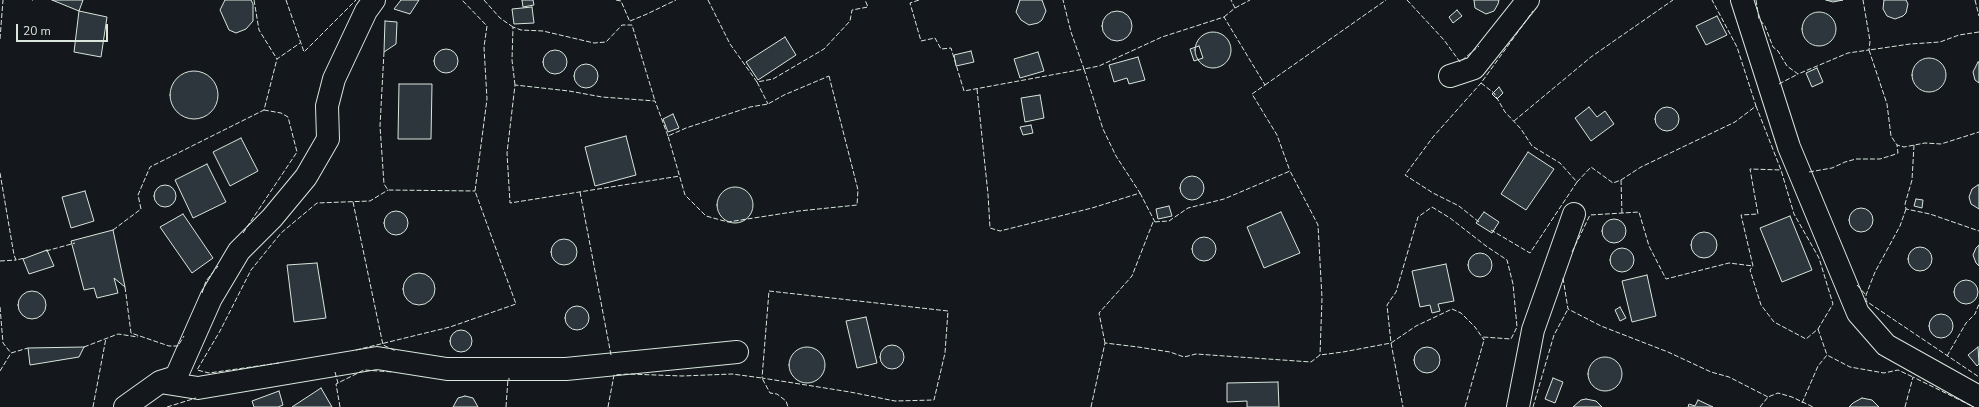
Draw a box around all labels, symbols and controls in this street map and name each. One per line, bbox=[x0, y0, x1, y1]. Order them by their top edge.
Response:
scale bar bbox=[18, 16, 110, 42]
text: 20 m bbox=[23, 23, 51, 39]

